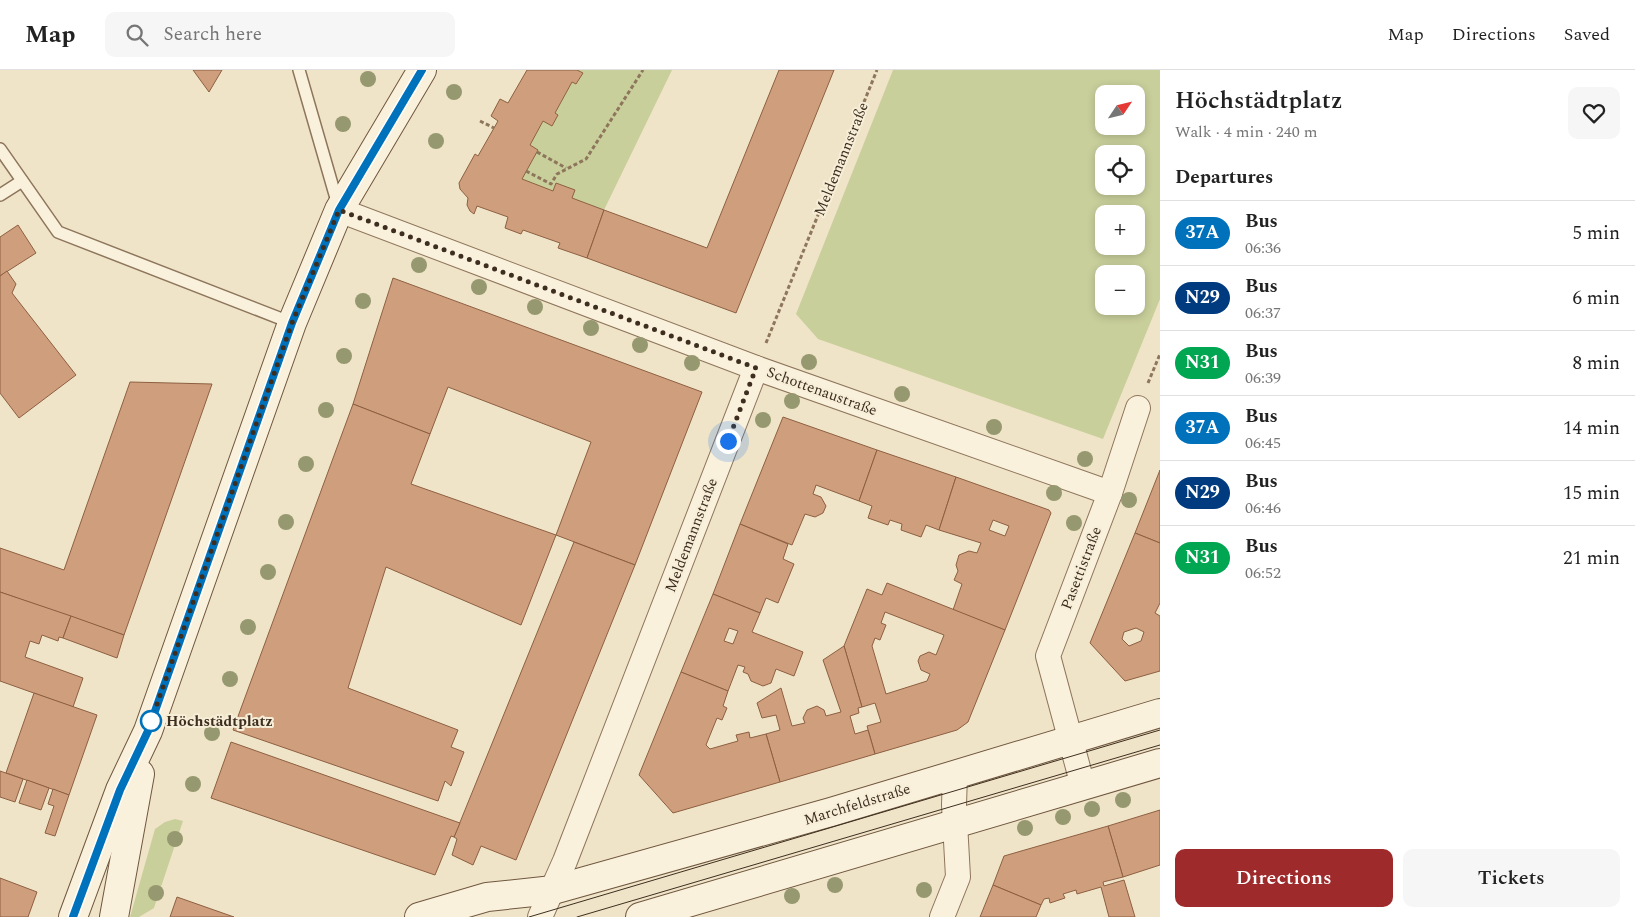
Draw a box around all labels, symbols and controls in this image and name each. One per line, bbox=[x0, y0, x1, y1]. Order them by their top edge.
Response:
search box bbox=[105, 12, 455, 57]
text: Map bbox=[25, 17, 75, 53]
text: Search here bbox=[163, 20, 262, 49]
icon: search bbox=[123, 21, 151, 49]
text: Map bbox=[1388, 21, 1424, 48]
text: Directions bbox=[1452, 21, 1536, 48]
text: Saved bbox=[1564, 21, 1610, 48]
text: Höchstädtplatz bbox=[1175, 83, 1343, 119]
north arrow bbox=[1095, 85, 1145, 135]
map controls bbox=[1095, 85, 1145, 315]
button: heart bbox=[1568, 87, 1620, 139]
street label: Meldemannstraße bbox=[808, 99, 875, 220]
text: Walk · 4 min · 240 m bbox=[1175, 120, 1318, 144]
button: locate bbox=[1095, 145, 1145, 195]
text: Departures bbox=[1175, 163, 1273, 192]
button: + bbox=[1095, 205, 1145, 255]
text: Bus bbox=[1245, 207, 1278, 236]
text: 37A bbox=[1185, 219, 1220, 246]
text: 5 min bbox=[1572, 219, 1620, 248]
text: 06:36 bbox=[1245, 236, 1281, 260]
button: − bbox=[1095, 265, 1145, 315]
text: Bus bbox=[1245, 272, 1278, 301]
text: N29 bbox=[1185, 284, 1220, 311]
text: 6 min bbox=[1572, 284, 1620, 313]
text: 06:37 bbox=[1245, 301, 1281, 325]
text: Bus bbox=[1245, 337, 1278, 366]
text: N31 bbox=[1185, 349, 1220, 376]
text: 8 min bbox=[1572, 349, 1620, 378]
street label: Schottenaustraße bbox=[763, 361, 880, 422]
text: 06:39 bbox=[1245, 366, 1281, 390]
text: Bus bbox=[1245, 402, 1278, 431]
text: 37A bbox=[1185, 414, 1220, 441]
text: 14 min bbox=[1563, 414, 1620, 443]
your location bbox=[716, 429, 741, 454]
text: 06:45 bbox=[1245, 431, 1281, 455]
text: Bus bbox=[1245, 467, 1278, 496]
street label: Meldemannstraße bbox=[659, 475, 724, 596]
text: N29 bbox=[1185, 479, 1220, 506]
text: 15 min bbox=[1563, 479, 1620, 508]
text: 06:46 bbox=[1245, 496, 1281, 520]
street label: Pasettistraße bbox=[1055, 523, 1108, 613]
text: Bus bbox=[1245, 532, 1278, 561]
text: N31 bbox=[1185, 544, 1220, 571]
text: 21 min bbox=[1563, 544, 1620, 573]
text: 06:52 bbox=[1245, 561, 1281, 585]
marker: Höchstädtplatz bbox=[140, 710, 162, 732]
place label: Höchstädtplatz bbox=[166, 710, 273, 733]
street label: Marchfeldstraße bbox=[801, 777, 913, 832]
button: Directions bbox=[1175, 849, 1393, 907]
button: Tickets bbox=[1403, 849, 1620, 907]

